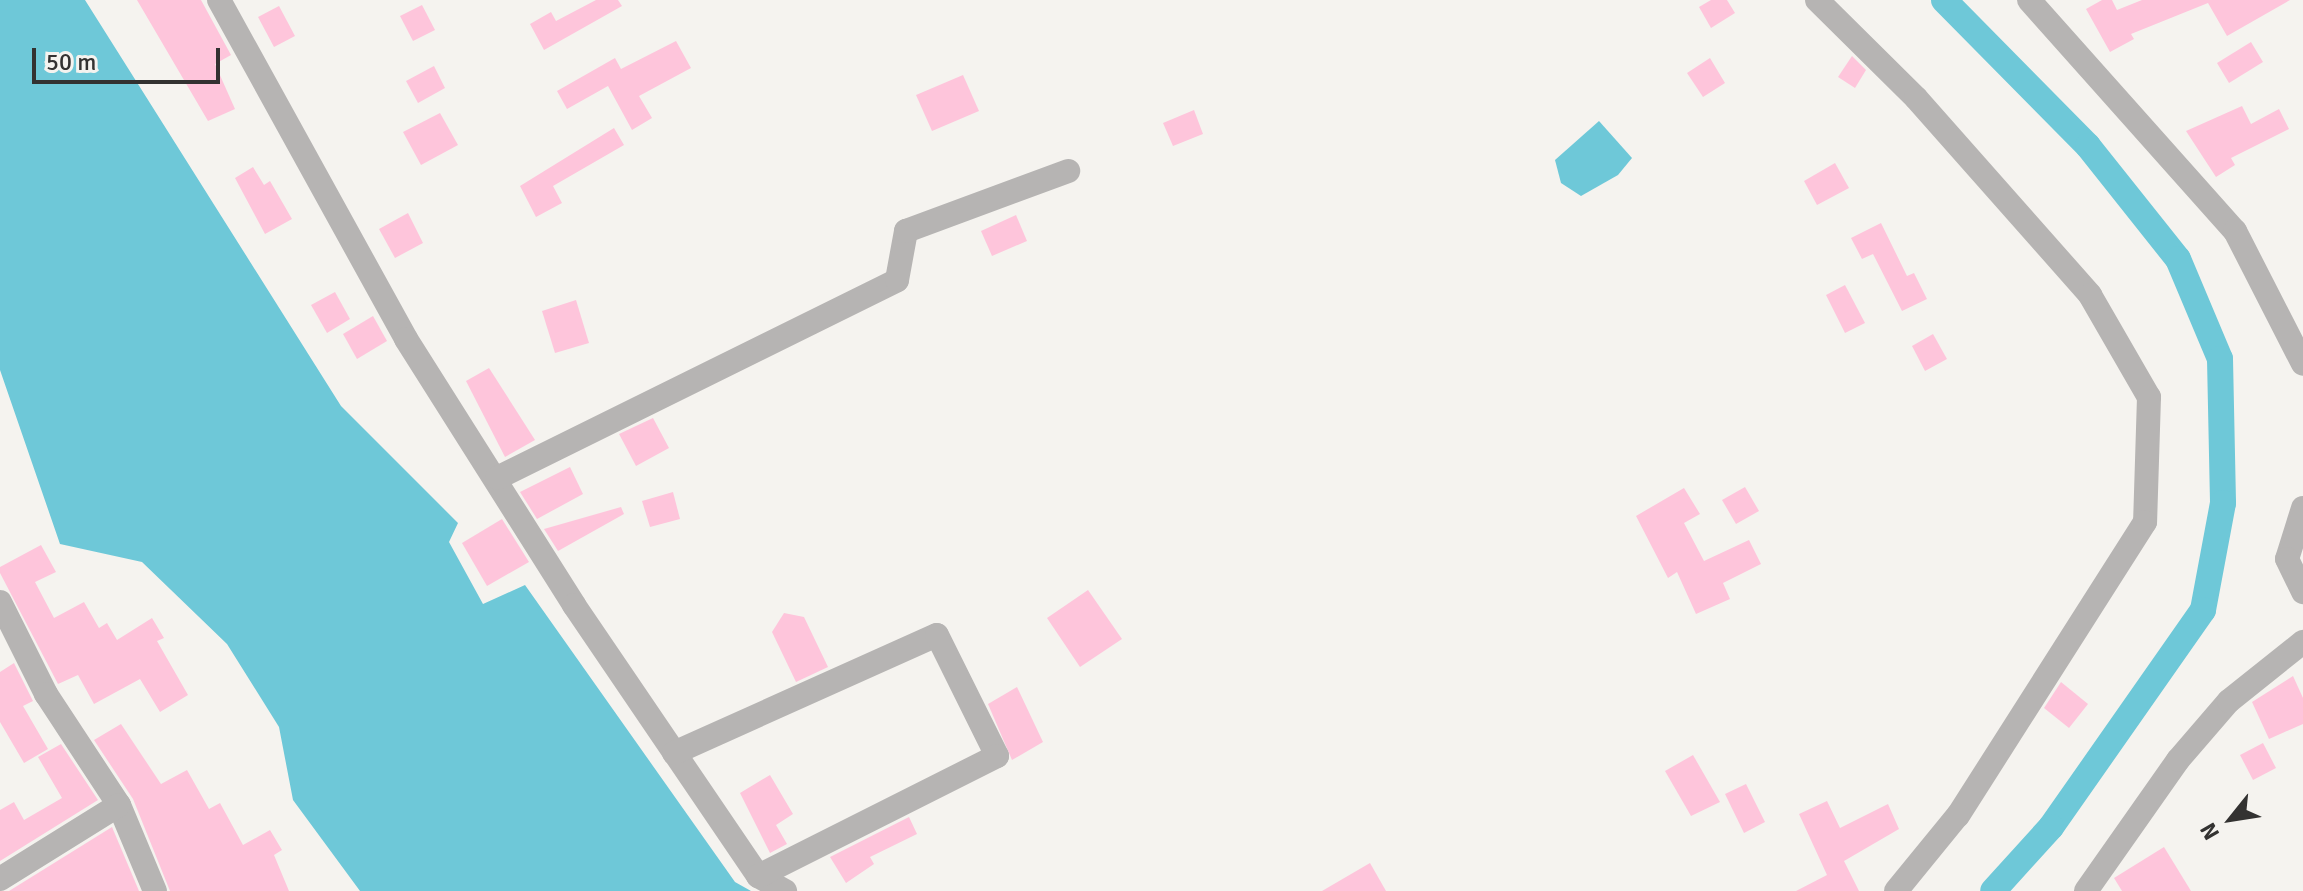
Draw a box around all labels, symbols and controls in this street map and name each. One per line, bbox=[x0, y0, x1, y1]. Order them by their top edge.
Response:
scale bar bbox=[36, 32, 224, 82]
text: 50 m bbox=[46, 47, 96, 77]
north arrow bbox=[2191, 779, 2271, 859]
text: N bbox=[2194, 818, 2225, 845]

